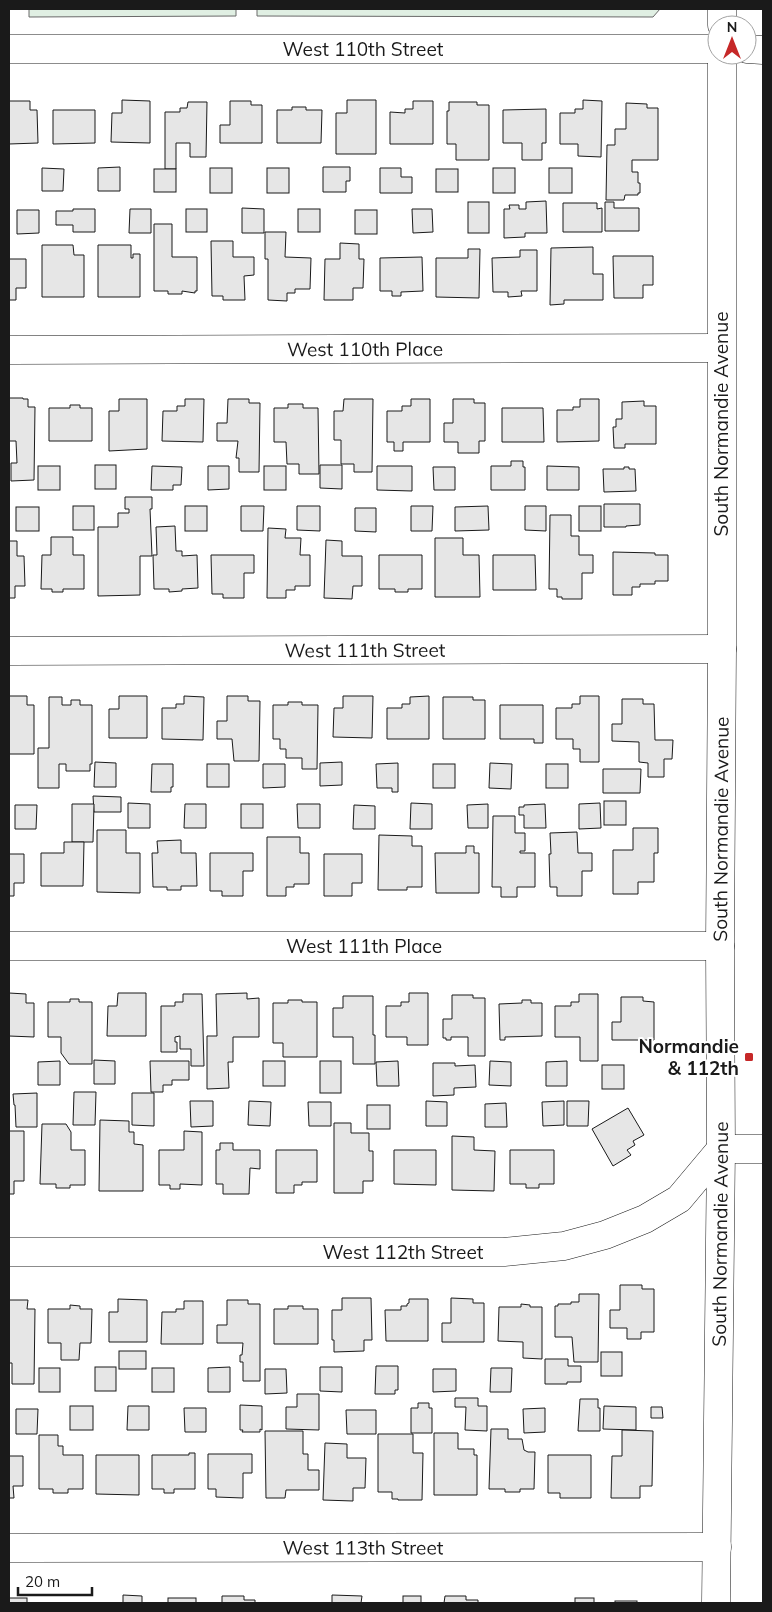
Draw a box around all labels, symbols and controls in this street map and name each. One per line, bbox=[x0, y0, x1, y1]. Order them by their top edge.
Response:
north arrow bbox=[707, 15, 757, 65]
text: N bbox=[727, 18, 737, 36]
street label: West 110th Street bbox=[283, 37, 444, 61]
street label: South Normandie Avenue bbox=[709, 312, 733, 536]
street label: West 110th Place bbox=[287, 337, 443, 361]
street label: West 111th Street bbox=[285, 638, 446, 662]
street label: South Normandie Avenue bbox=[708, 716, 734, 942]
street label: West 111th Place bbox=[286, 934, 442, 958]
place label: Normandie & 112th bbox=[638, 1034, 739, 1080]
marker: Normandie & 112th bbox=[743, 1051, 755, 1063]
street label: South Normandie Avenue bbox=[707, 1121, 733, 1347]
street label: West 112th Street bbox=[323, 1240, 484, 1264]
street label: West 113th Street bbox=[283, 1535, 444, 1560]
scale bar bbox=[18, 1564, 91, 1596]
text: 20 m bbox=[25, 1572, 60, 1591]

